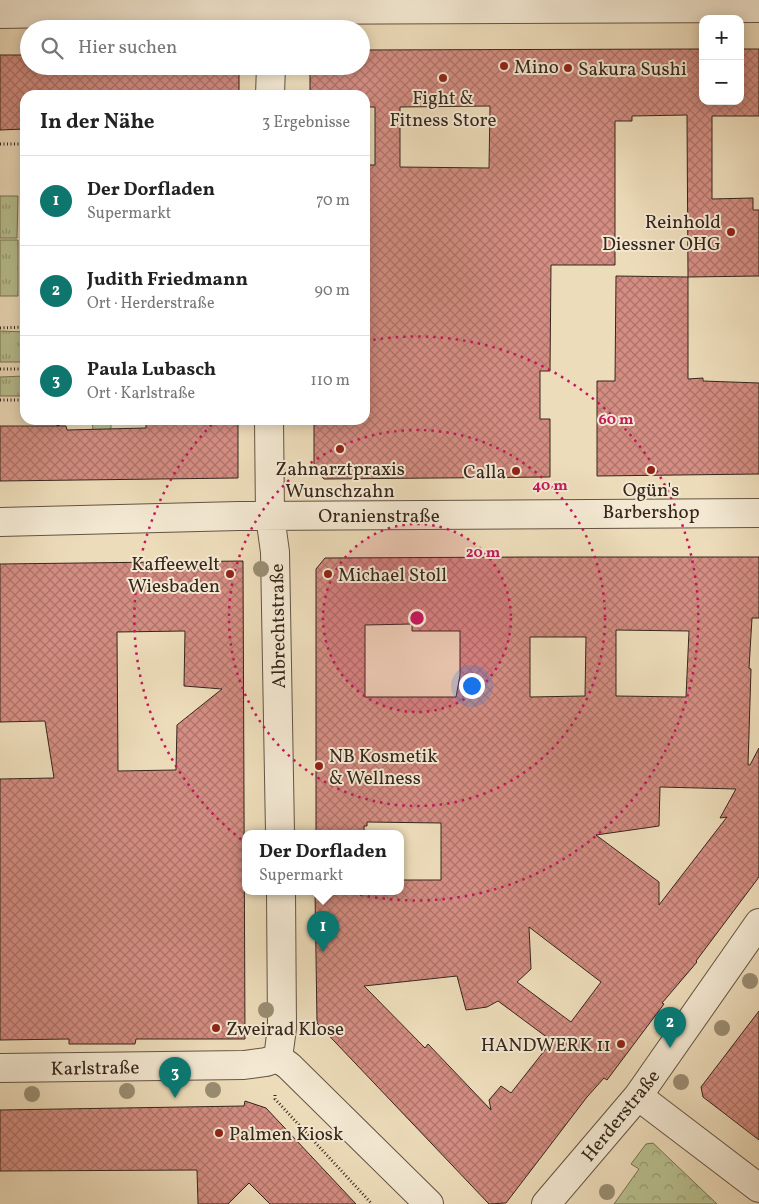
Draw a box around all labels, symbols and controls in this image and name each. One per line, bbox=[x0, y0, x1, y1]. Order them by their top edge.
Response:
map controls bbox=[699, 15, 744, 105]
button: + bbox=[699, 15, 744, 60]
search box bbox=[20, 20, 370, 75]
icon: search bbox=[38, 34, 66, 62]
text: Hier suchen bbox=[78, 35, 177, 61]
place label: Mino bbox=[514, 55, 559, 81]
place label: Sakura Sushi bbox=[578, 57, 687, 83]
marker: Mino bbox=[498, 60, 510, 72]
button: − bbox=[699, 60, 744, 105]
marker: Sakura Sushi bbox=[562, 62, 574, 74]
marker: Fight & Fitness Store bbox=[437, 72, 449, 84]
place label: Fight & Fitness Store bbox=[390, 86, 496, 134]
text: In der Nähe bbox=[40, 108, 155, 137]
text: 3 Ergebnisse bbox=[262, 112, 350, 134]
text: Der Dorfladen bbox=[87, 177, 215, 203]
text: 1 bbox=[53, 190, 59, 212]
text: 70 m bbox=[316, 190, 350, 212]
text: Supermarkt bbox=[87, 203, 171, 225]
place label: Reinhold Diessner OHG bbox=[602, 210, 721, 258]
marker: Reinhold Diessner OHG bbox=[725, 226, 737, 238]
text: Judith Friedmann bbox=[87, 267, 248, 293]
text: 2 bbox=[52, 280, 60, 302]
text: 90 m bbox=[314, 280, 350, 302]
text: Ort · Herderstraße bbox=[87, 293, 215, 315]
text: Paula Lubasch bbox=[87, 357, 216, 383]
text: 3 bbox=[52, 370, 60, 392]
text: 110 m bbox=[311, 370, 350, 392]
text: Ort · Karlstraße bbox=[87, 383, 195, 405]
text: 60 m bbox=[599, 410, 634, 431]
marker: Zahnarztpraxis Wunschzahn bbox=[334, 443, 346, 455]
place label: Zahnarztpraxis Wunschzahn bbox=[275, 457, 405, 505]
place label: Calla bbox=[463, 460, 506, 486]
marker: Ogün's Barbershop bbox=[645, 464, 657, 476]
marker: Calla bbox=[510, 465, 522, 477]
text: 40 m bbox=[532, 476, 568, 497]
place label: Ogün's Barbershop bbox=[602, 478, 700, 526]
street label: Oranienstraße bbox=[318, 504, 440, 530]
text: 20 m bbox=[466, 543, 501, 564]
place label: Kaffeewelt Wiesbaden bbox=[128, 552, 220, 600]
street label: Albrechtstraße bbox=[265, 563, 293, 689]
place label: Michael Stoll bbox=[338, 563, 447, 589]
marker: Kaffeewelt Wiesbaden bbox=[224, 568, 236, 580]
marker: Michael Stoll bbox=[322, 568, 334, 580]
centre of rings bbox=[408, 609, 426, 627]
your location bbox=[459, 673, 485, 699]
place label: NB Kosmetik & Wellness bbox=[329, 744, 438, 792]
marker: NB Kosmetik & Wellness bbox=[313, 760, 325, 772]
popup bbox=[242, 830, 404, 895]
text: Der Dorfladen bbox=[259, 839, 387, 865]
text: Supermarkt bbox=[259, 865, 343, 887]
pin: 1 bbox=[307, 911, 339, 952]
pin: 2 bbox=[654, 1007, 686, 1048]
place label: Zweirad Klose bbox=[226, 1017, 344, 1043]
marker: Zweirad Klose bbox=[210, 1022, 222, 1034]
place label: HANDWERK 11 bbox=[481, 1033, 611, 1059]
marker: HANDWERK 11 bbox=[615, 1038, 627, 1050]
street label: Karlstraße bbox=[51, 1055, 140, 1083]
pin: 3 bbox=[159, 1057, 191, 1098]
street label: Herderstraße bbox=[576, 1065, 667, 1168]
place label: Palmen Kiosk bbox=[229, 1122, 343, 1148]
marker: Palmen Kiosk bbox=[213, 1127, 225, 1139]

